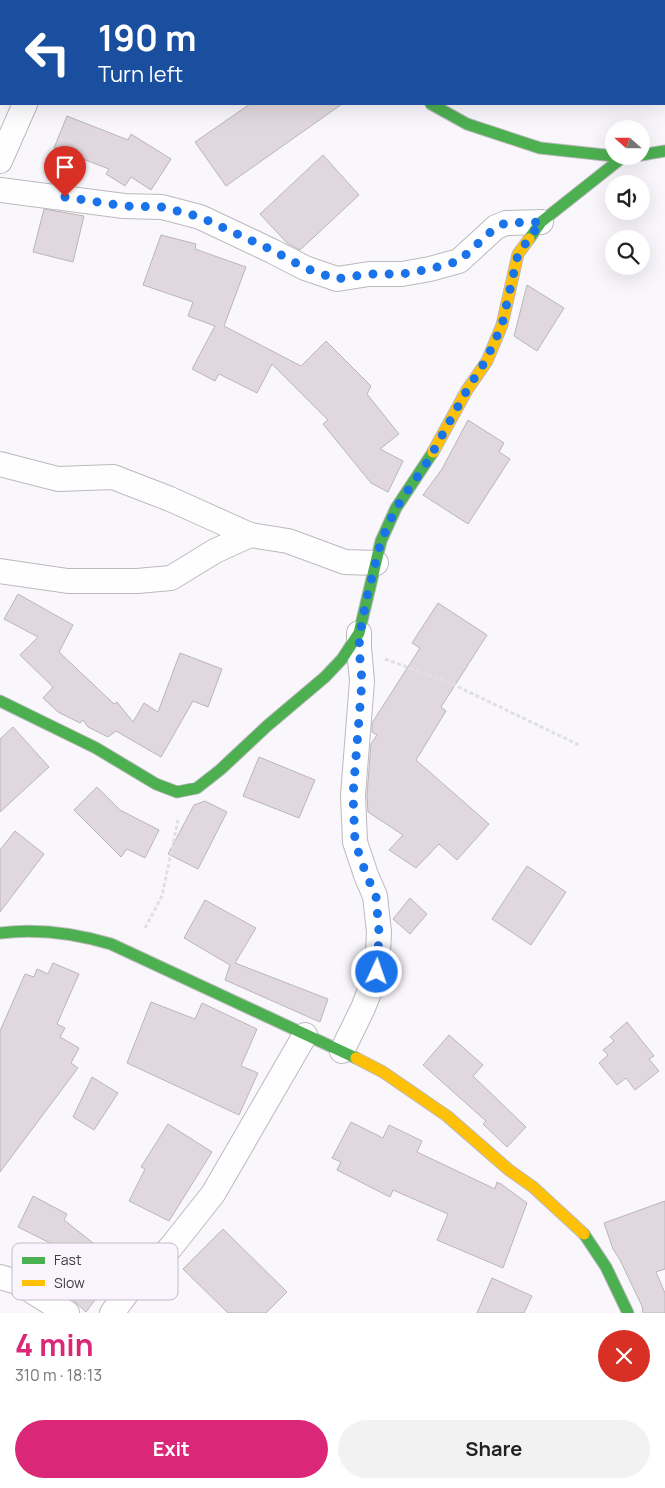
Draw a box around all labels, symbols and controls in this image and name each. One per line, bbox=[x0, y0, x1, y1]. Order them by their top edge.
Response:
text: 190 m bbox=[98, 14, 197, 62]
icon: left bbox=[15, 20, 80, 85]
text: Turn left bbox=[98, 59, 183, 89]
north arrow bbox=[605, 120, 650, 165]
map controls bbox=[605, 120, 650, 275]
pin bbox=[44, 146, 86, 197]
icon: arrive bbox=[51, 153, 79, 181]
button: sound bbox=[605, 175, 650, 220]
button: search bbox=[605, 230, 650, 275]
position arrow bbox=[350, 945, 402, 997]
legend bbox=[12, 1243, 178, 1300]
text: Fast bbox=[54, 1250, 82, 1269]
text: Slow bbox=[54, 1273, 85, 1292]
text: 4 min bbox=[15, 1324, 93, 1365]
button: close bbox=[598, 1330, 650, 1382]
text: 310 m · 18:13 bbox=[15, 1364, 102, 1386]
button: Exit bbox=[15, 1420, 328, 1478]
button: Share bbox=[338, 1420, 650, 1478]

